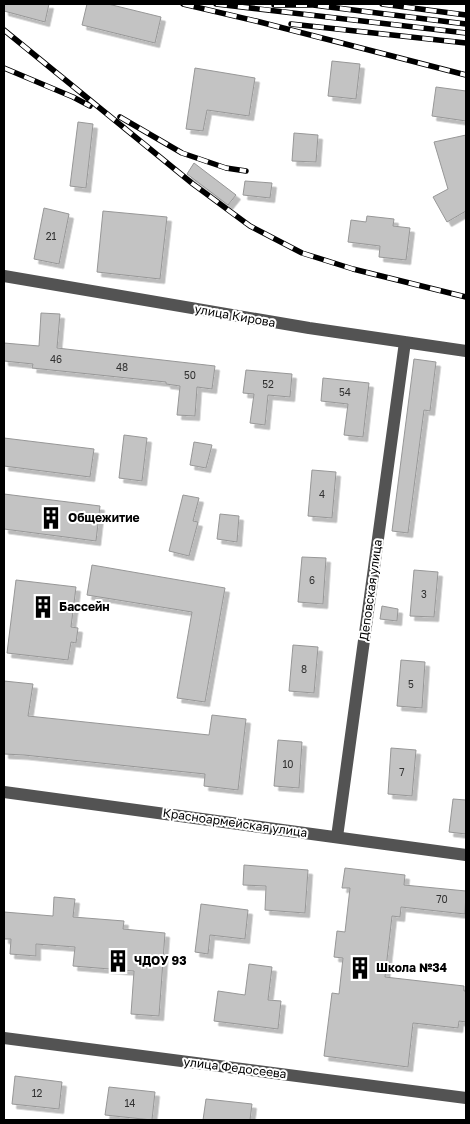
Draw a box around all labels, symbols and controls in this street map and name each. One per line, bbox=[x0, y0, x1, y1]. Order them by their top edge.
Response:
house number: 21 bbox=[46, 230, 56, 242]
street label: улица Кирова bbox=[193, 301, 277, 330]
house number: 46 bbox=[50, 353, 62, 365]
house number: 48 bbox=[116, 361, 128, 373]
house number: 50 bbox=[184, 369, 196, 381]
house number: 52 bbox=[262, 378, 274, 390]
house number: 54 bbox=[339, 386, 351, 398]
house number: 4 bbox=[319, 488, 325, 500]
building icon: Общежитие bbox=[38, 505, 64, 531]
place label: Общежитие bbox=[68, 510, 140, 525]
street label: Деповская улица bbox=[356, 538, 385, 641]
house number: 6 bbox=[309, 574, 315, 586]
house number: 3 bbox=[421, 588, 427, 600]
building icon: Бассейн bbox=[30, 594, 56, 620]
place label: Бассейн bbox=[59, 599, 110, 614]
house number: 8 bbox=[301, 663, 307, 675]
house number: 5 bbox=[408, 678, 414, 690]
house number: 10 bbox=[282, 758, 294, 770]
house number: 7 bbox=[399, 766, 405, 778]
street label: Красноармейская улица bbox=[162, 805, 308, 840]
house number: 70 bbox=[436, 893, 448, 905]
building icon: ЧДОУ 93 bbox=[105, 948, 131, 974]
place label: ЧДОУ 93 bbox=[134, 953, 187, 968]
building icon: Школа №34 bbox=[347, 955, 373, 981]
place label: Школа №34 bbox=[376, 960, 448, 975]
street label: улица Федосеева bbox=[183, 1054, 287, 1081]
house number: 12 bbox=[32, 1087, 43, 1099]
house number: 14 bbox=[125, 1097, 135, 1109]

